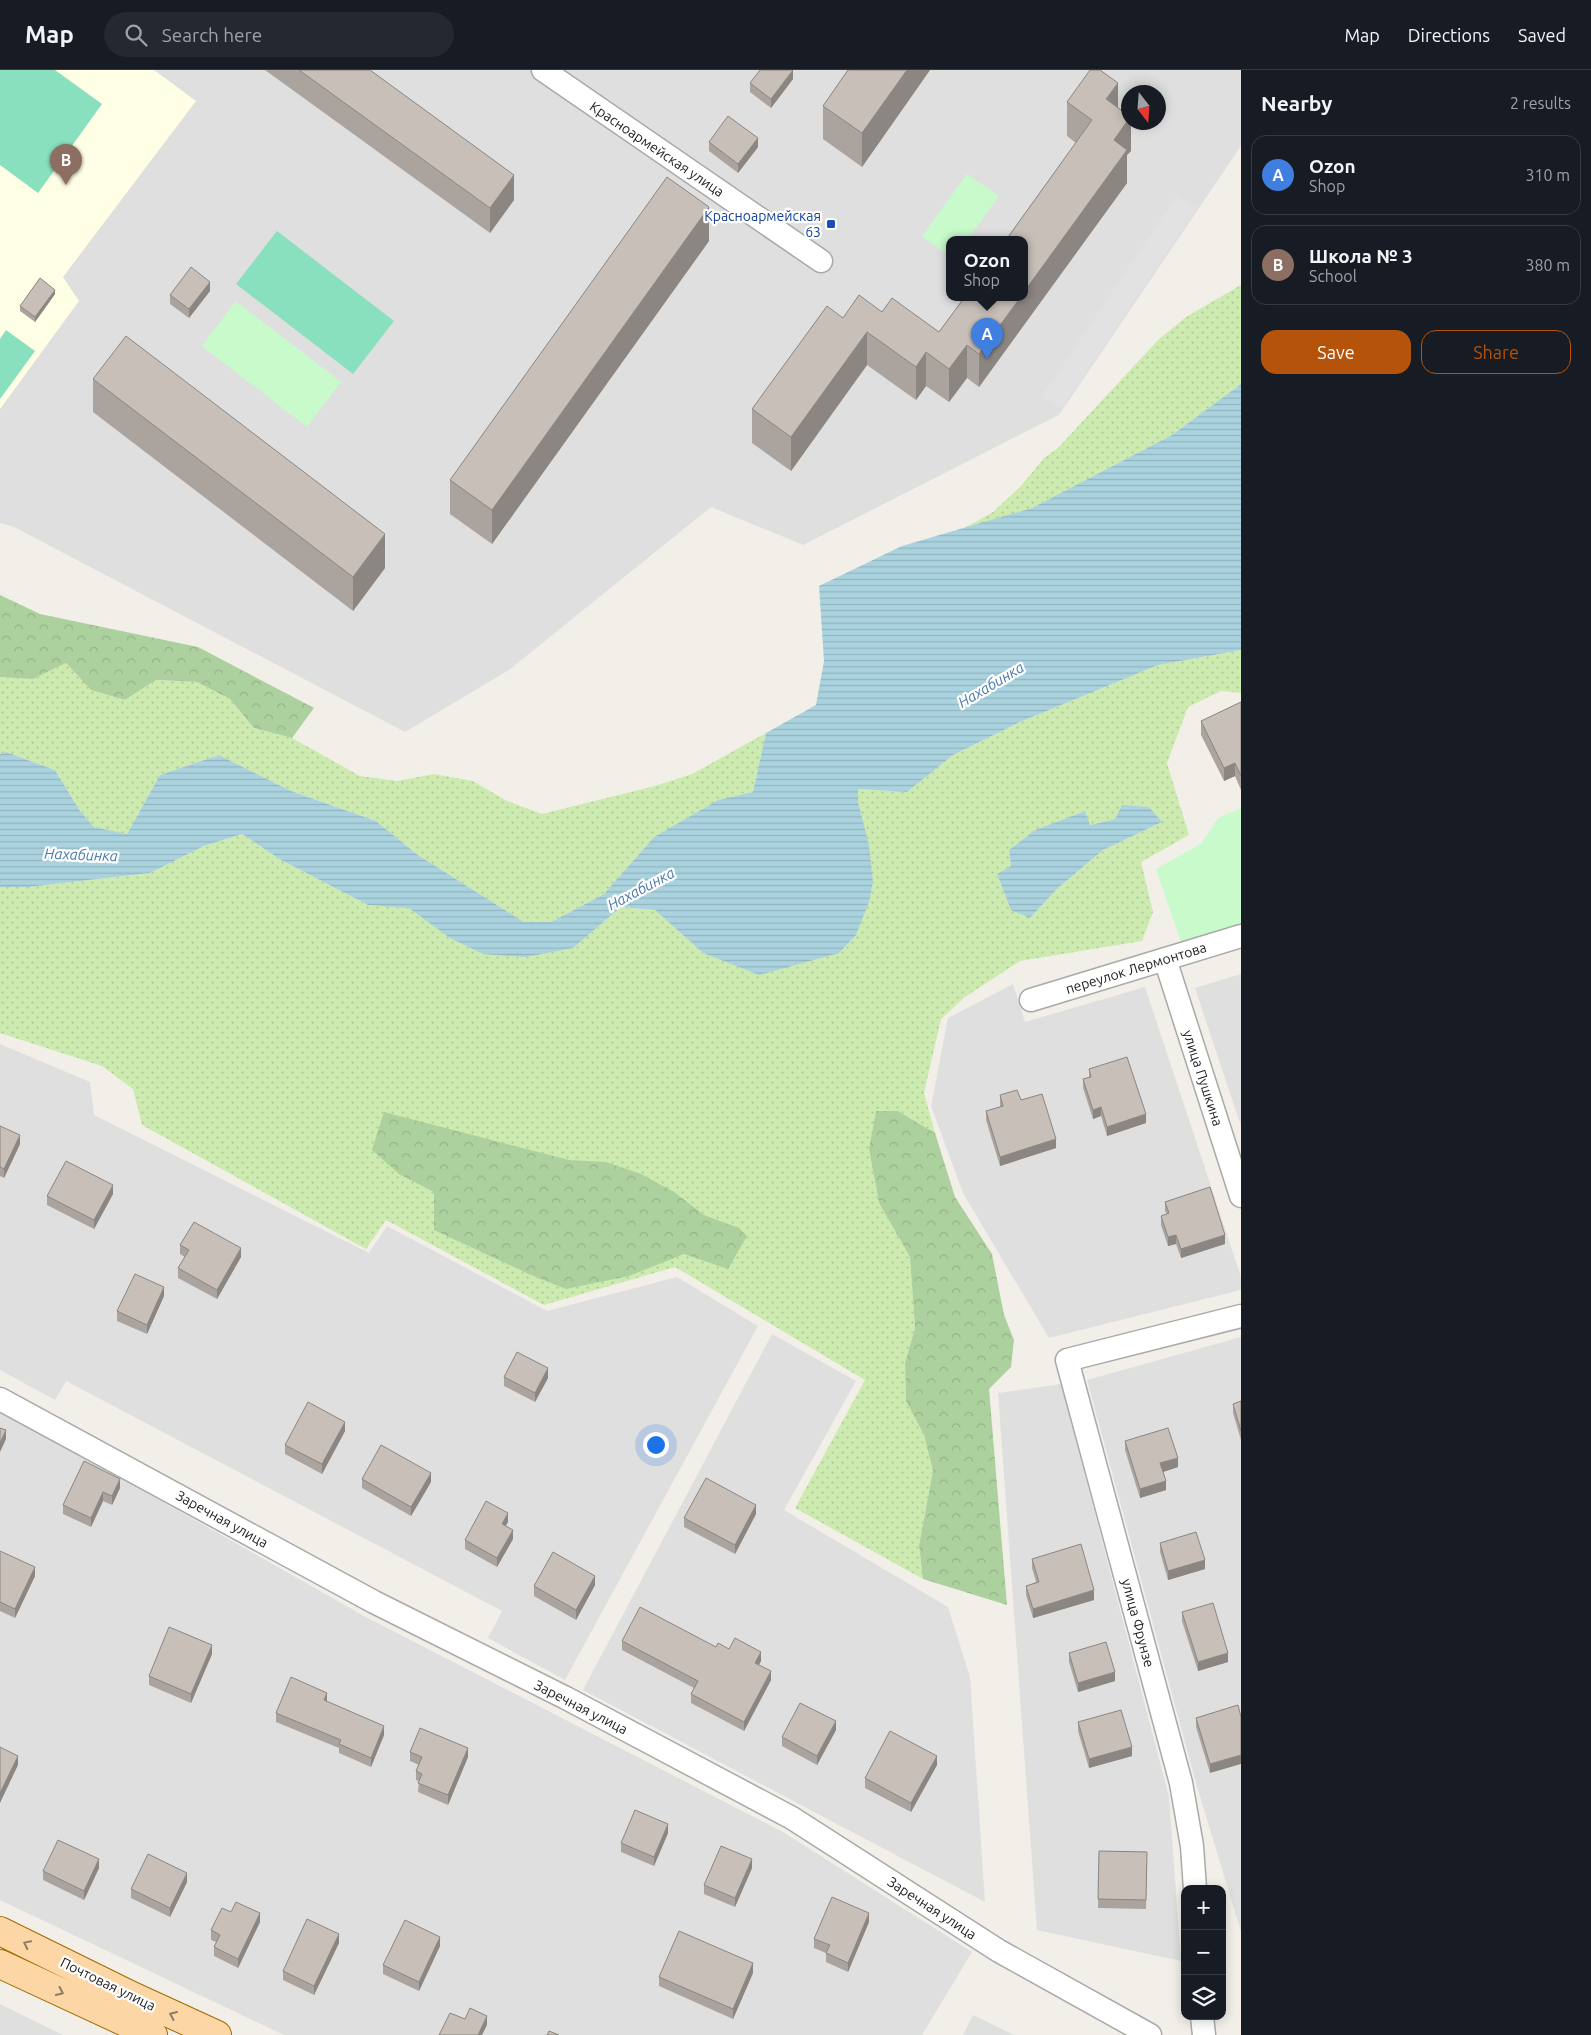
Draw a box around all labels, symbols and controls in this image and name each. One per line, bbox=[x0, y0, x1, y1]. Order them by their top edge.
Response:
search box bbox=[104, 12, 454, 57]
text: Map bbox=[25, 21, 74, 48]
icon: search bbox=[122, 21, 150, 49]
text: Search here bbox=[162, 24, 262, 46]
text: Map bbox=[1344, 25, 1380, 45]
text: Directions bbox=[1408, 25, 1490, 45]
text: Saved bbox=[1518, 25, 1566, 45]
north arrow bbox=[1121, 85, 1166, 130]
text: Nearby bbox=[1261, 91, 1332, 115]
text: 2 results bbox=[1510, 94, 1571, 112]
street label: Красноармейская улица bbox=[587, 98, 727, 200]
pin: B bbox=[50, 144, 82, 185]
text: Ozon bbox=[1309, 155, 1356, 177]
text: A bbox=[1272, 166, 1284, 184]
text: 310 m bbox=[1525, 166, 1570, 184]
text: Shop bbox=[1309, 177, 1345, 195]
place label: Красноармейская 63 bbox=[704, 208, 821, 240]
marker: Красноармейская 63 bbox=[825, 218, 837, 230]
popup bbox=[946, 236, 1028, 301]
text: Школа № 3 bbox=[1309, 245, 1413, 267]
text: Ozon bbox=[964, 249, 1010, 271]
text: B bbox=[1273, 256, 1283, 274]
text: 380 m bbox=[1525, 256, 1570, 274]
text: School bbox=[1309, 267, 1357, 285]
text: Shop bbox=[964, 271, 1000, 289]
pin: A bbox=[971, 318, 1003, 359]
button: Save bbox=[1261, 330, 1411, 374]
button: Share bbox=[1421, 330, 1571, 374]
water label: Нахабинка bbox=[955, 658, 1027, 711]
water label: Нахабинка bbox=[44, 845, 118, 864]
water label: Нахабинка bbox=[604, 864, 677, 913]
street label: переулок Лермонтова bbox=[1064, 939, 1208, 997]
street label: улица Пушкина bbox=[1180, 1028, 1226, 1128]
your location bbox=[643, 1432, 669, 1458]
street label: Заречная улица bbox=[173, 1487, 271, 1551]
street label: улица Фрунзе bbox=[1118, 1577, 1158, 1669]
street label: Заречная улица bbox=[532, 1677, 630, 1737]
street label: Заречная улица bbox=[885, 1873, 979, 1943]
map controls bbox=[1181, 1885, 1226, 2020]
button: + bbox=[1181, 1885, 1226, 1930]
button: − bbox=[1181, 1930, 1226, 1975]
one-way arrow bbox=[23, 1940, 32, 1950]
street label: Почтовая улица bbox=[58, 1954, 158, 2014]
button: layers bbox=[1181, 1975, 1226, 2020]
one-way arrow bbox=[55, 1986, 64, 1997]
one-way arrow bbox=[169, 2010, 178, 2021]

